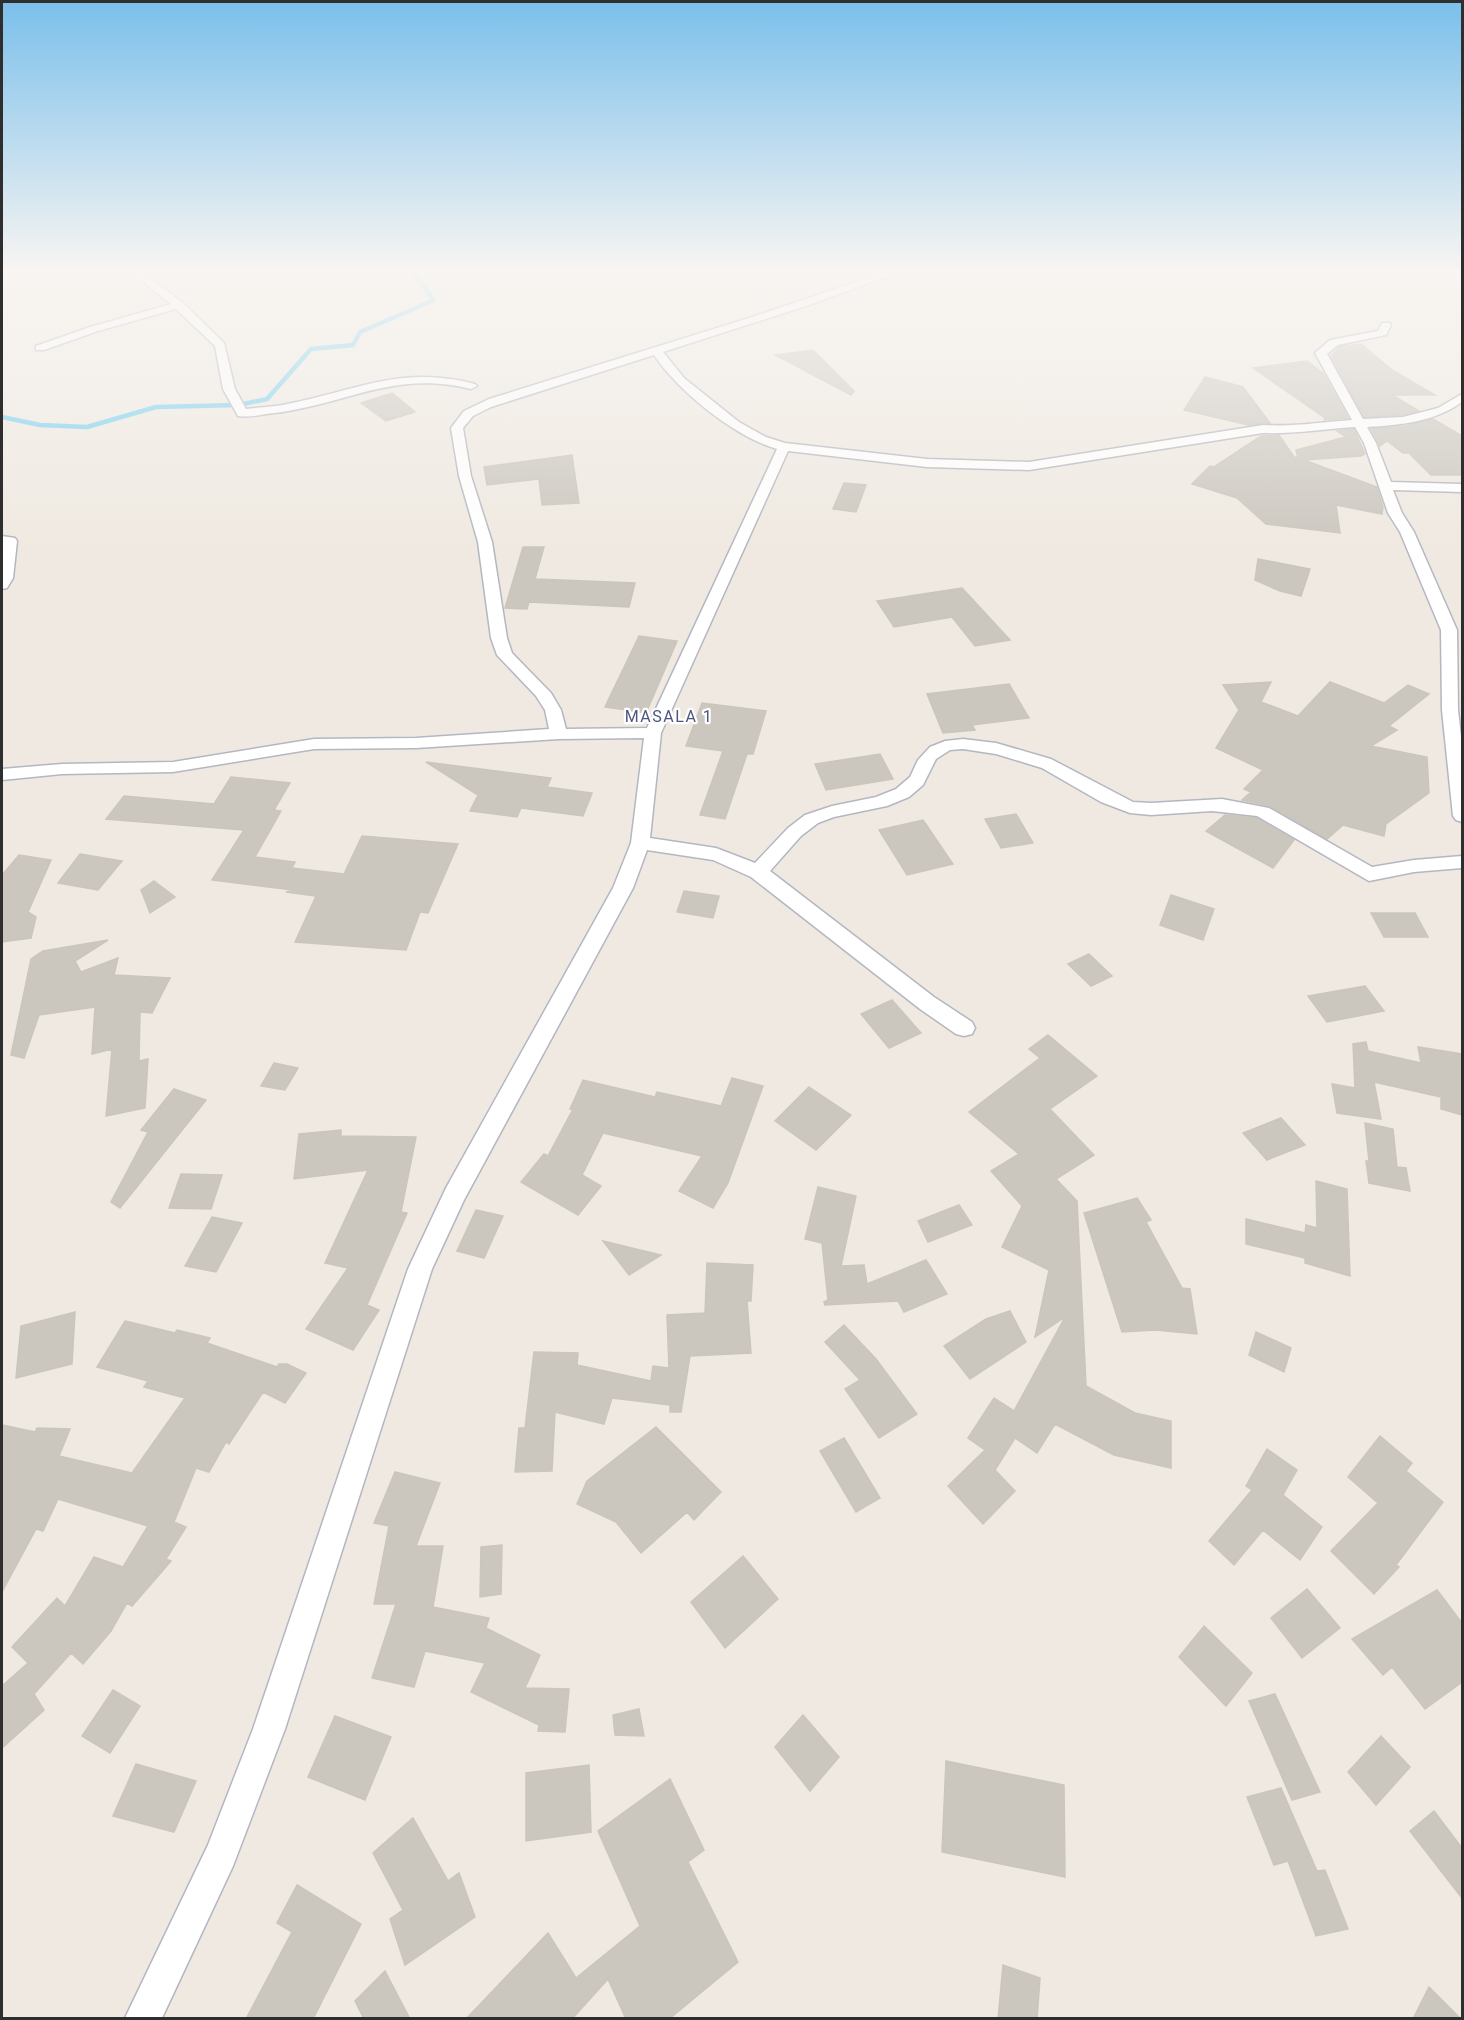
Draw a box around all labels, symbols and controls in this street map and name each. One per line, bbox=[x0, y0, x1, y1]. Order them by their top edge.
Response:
district label: MASALA 1 bbox=[625, 707, 713, 726]

